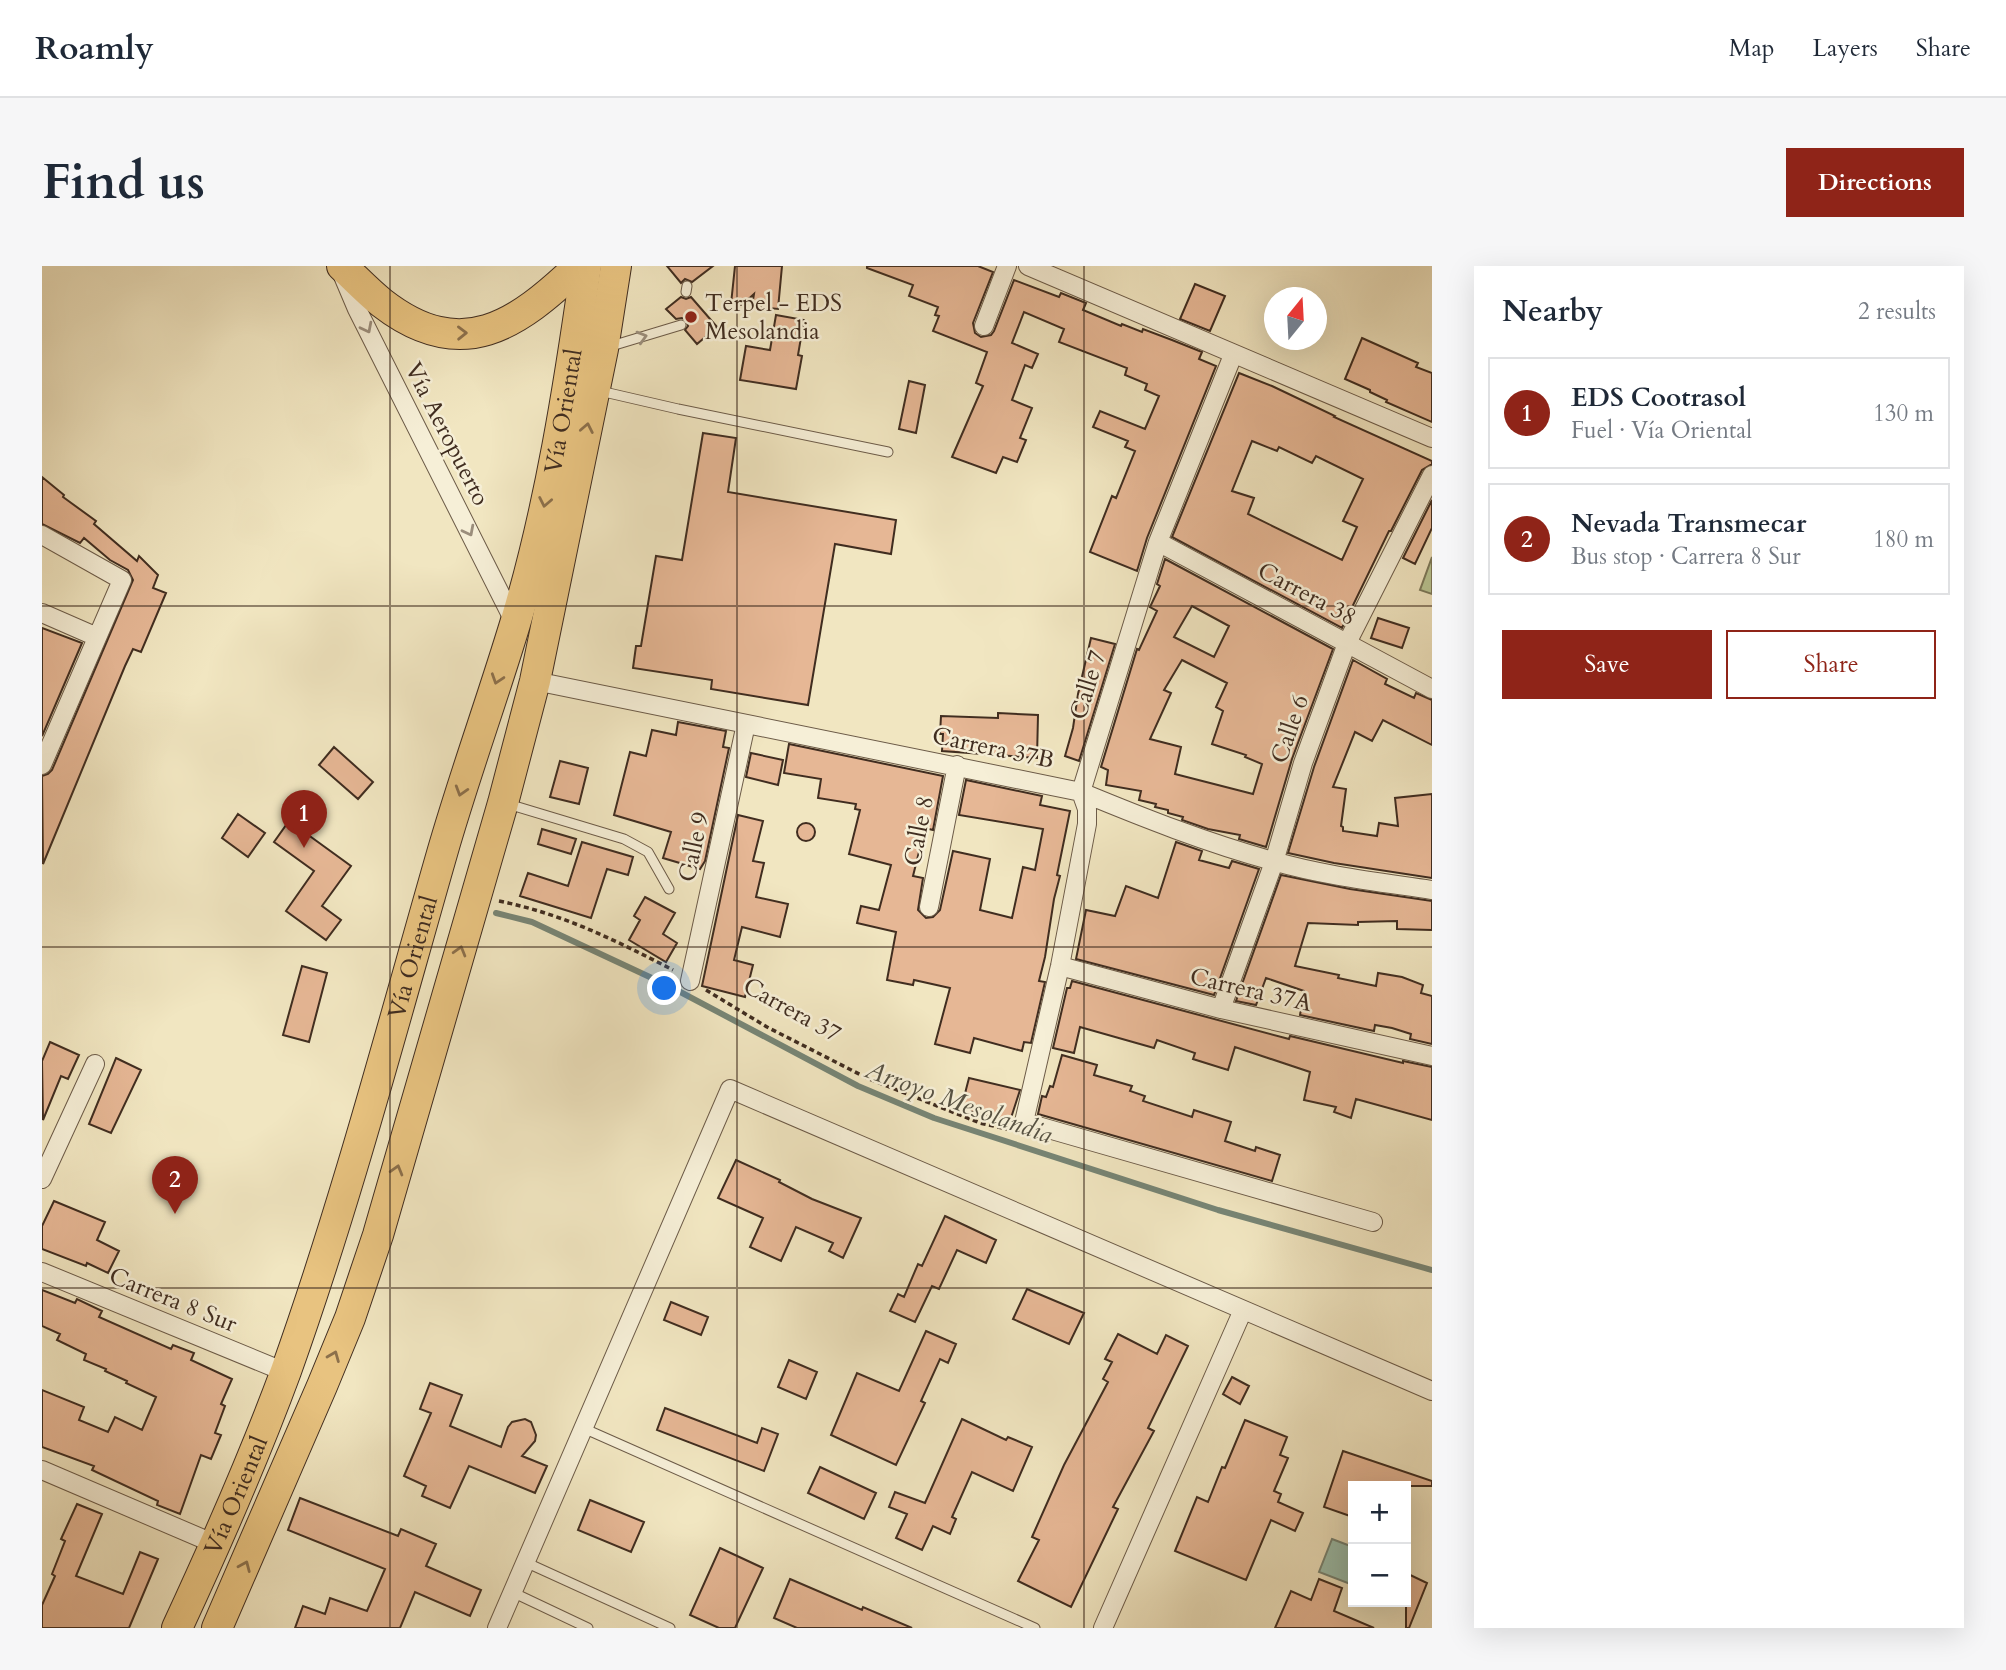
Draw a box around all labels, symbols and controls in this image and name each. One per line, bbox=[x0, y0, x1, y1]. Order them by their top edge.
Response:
text: Roamly bbox=[35, 26, 154, 71]
text: Map bbox=[1729, 32, 1775, 65]
text: Layers bbox=[1813, 32, 1878, 65]
text: Share bbox=[1916, 32, 1971, 65]
button: Directions bbox=[1786, 148, 1964, 217]
text: Find us bbox=[42, 149, 205, 216]
place label: Terpel - EDS Mesolandia bbox=[705, 287, 842, 348]
north arrow bbox=[1264, 287, 1327, 350]
text: Nearby bbox=[1502, 291, 1603, 332]
text: 2 results bbox=[1858, 296, 1936, 327]
marker: Terpel - EDS Mesolandia bbox=[683, 309, 699, 325]
one-way arrow bbox=[358, 321, 372, 333]
one-way arrow bbox=[457, 325, 468, 341]
one-way arrow bbox=[636, 331, 648, 346]
street label: Vía Oriental bbox=[536, 347, 590, 476]
street label: Vía Aeropuerto bbox=[397, 357, 497, 511]
text: EDS Cootrasol bbox=[1571, 380, 1746, 415]
text: 1 bbox=[1521, 398, 1533, 429]
text: 130 m bbox=[1873, 398, 1934, 429]
text: Fuel · Vía Oriental bbox=[1571, 415, 1752, 446]
one-way arrow bbox=[579, 422, 594, 434]
one-way arrow bbox=[538, 496, 553, 508]
text: Nevada Transmecar bbox=[1571, 506, 1806, 541]
one-way arrow bbox=[460, 524, 474, 536]
text: 2 bbox=[1521, 524, 1533, 555]
text: 180 m bbox=[1873, 524, 1934, 555]
text: Bus stop · Carrera 8 Sur bbox=[1571, 541, 1801, 572]
street label: Carrera 38 bbox=[1252, 554, 1362, 634]
button: Save bbox=[1502, 630, 1712, 699]
button: Share bbox=[1726, 630, 1936, 699]
street label: Calle 7 bbox=[1062, 646, 1114, 724]
one-way arrow bbox=[491, 672, 505, 685]
street label: Calle 6 bbox=[1263, 690, 1317, 768]
street label: Carrera 37B bbox=[929, 719, 1057, 777]
one-way arrow bbox=[455, 784, 469, 797]
pin: 1 bbox=[281, 790, 327, 848]
street label: Calle 8 bbox=[896, 793, 942, 869]
street label: Calle 9 bbox=[671, 809, 717, 885]
street label: Vía Oriental bbox=[380, 892, 446, 1022]
one-way arrow bbox=[452, 946, 467, 958]
street label: Carrera 37A bbox=[1187, 960, 1316, 1020]
street label: Carrera 37 bbox=[737, 970, 847, 1050]
your location bbox=[647, 971, 681, 1005]
water label: Arroyo Mesolandia bbox=[859, 1051, 1058, 1152]
pin: 2 bbox=[152, 1156, 198, 1214]
one-way arrow bbox=[389, 1164, 403, 1176]
street label: Carrera 8 Sur bbox=[104, 1259, 242, 1341]
one-way arrow bbox=[325, 1351, 339, 1363]
street label: Vía Oriental bbox=[196, 1431, 276, 1560]
map controls bbox=[1348, 1481, 1411, 1607]
button: + bbox=[1348, 1481, 1411, 1544]
button: − bbox=[1348, 1544, 1411, 1607]
one-way arrow bbox=[237, 1560, 251, 1573]

